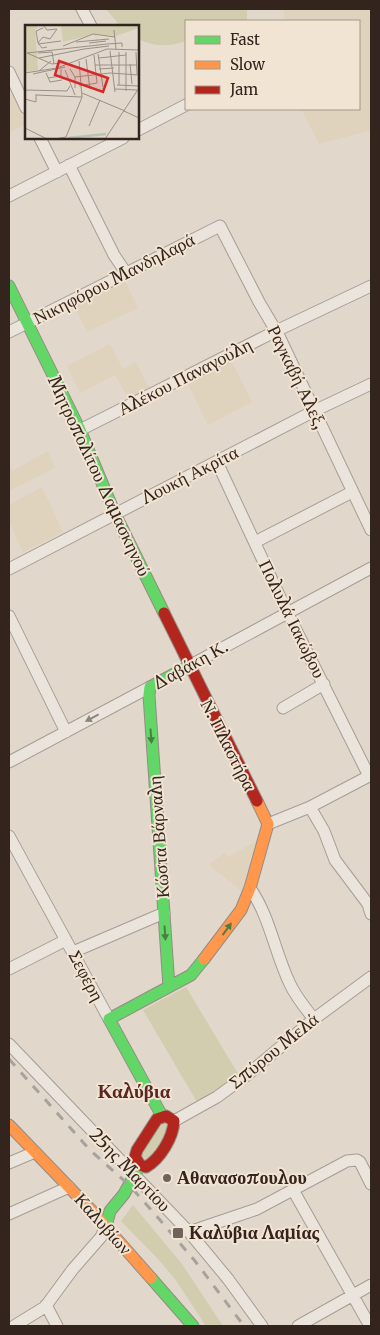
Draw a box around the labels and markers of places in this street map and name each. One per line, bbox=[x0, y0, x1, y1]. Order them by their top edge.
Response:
place label: Αθανασοπουλου bbox=[177, 1166, 307, 1189]
marker: Αθανασοπουλου bbox=[161, 1172, 173, 1184]
place label: Καλύβια Λαμίας bbox=[189, 1221, 319, 1244]
marker: Καλύβια Λαμίας bbox=[171, 1226, 185, 1240]

